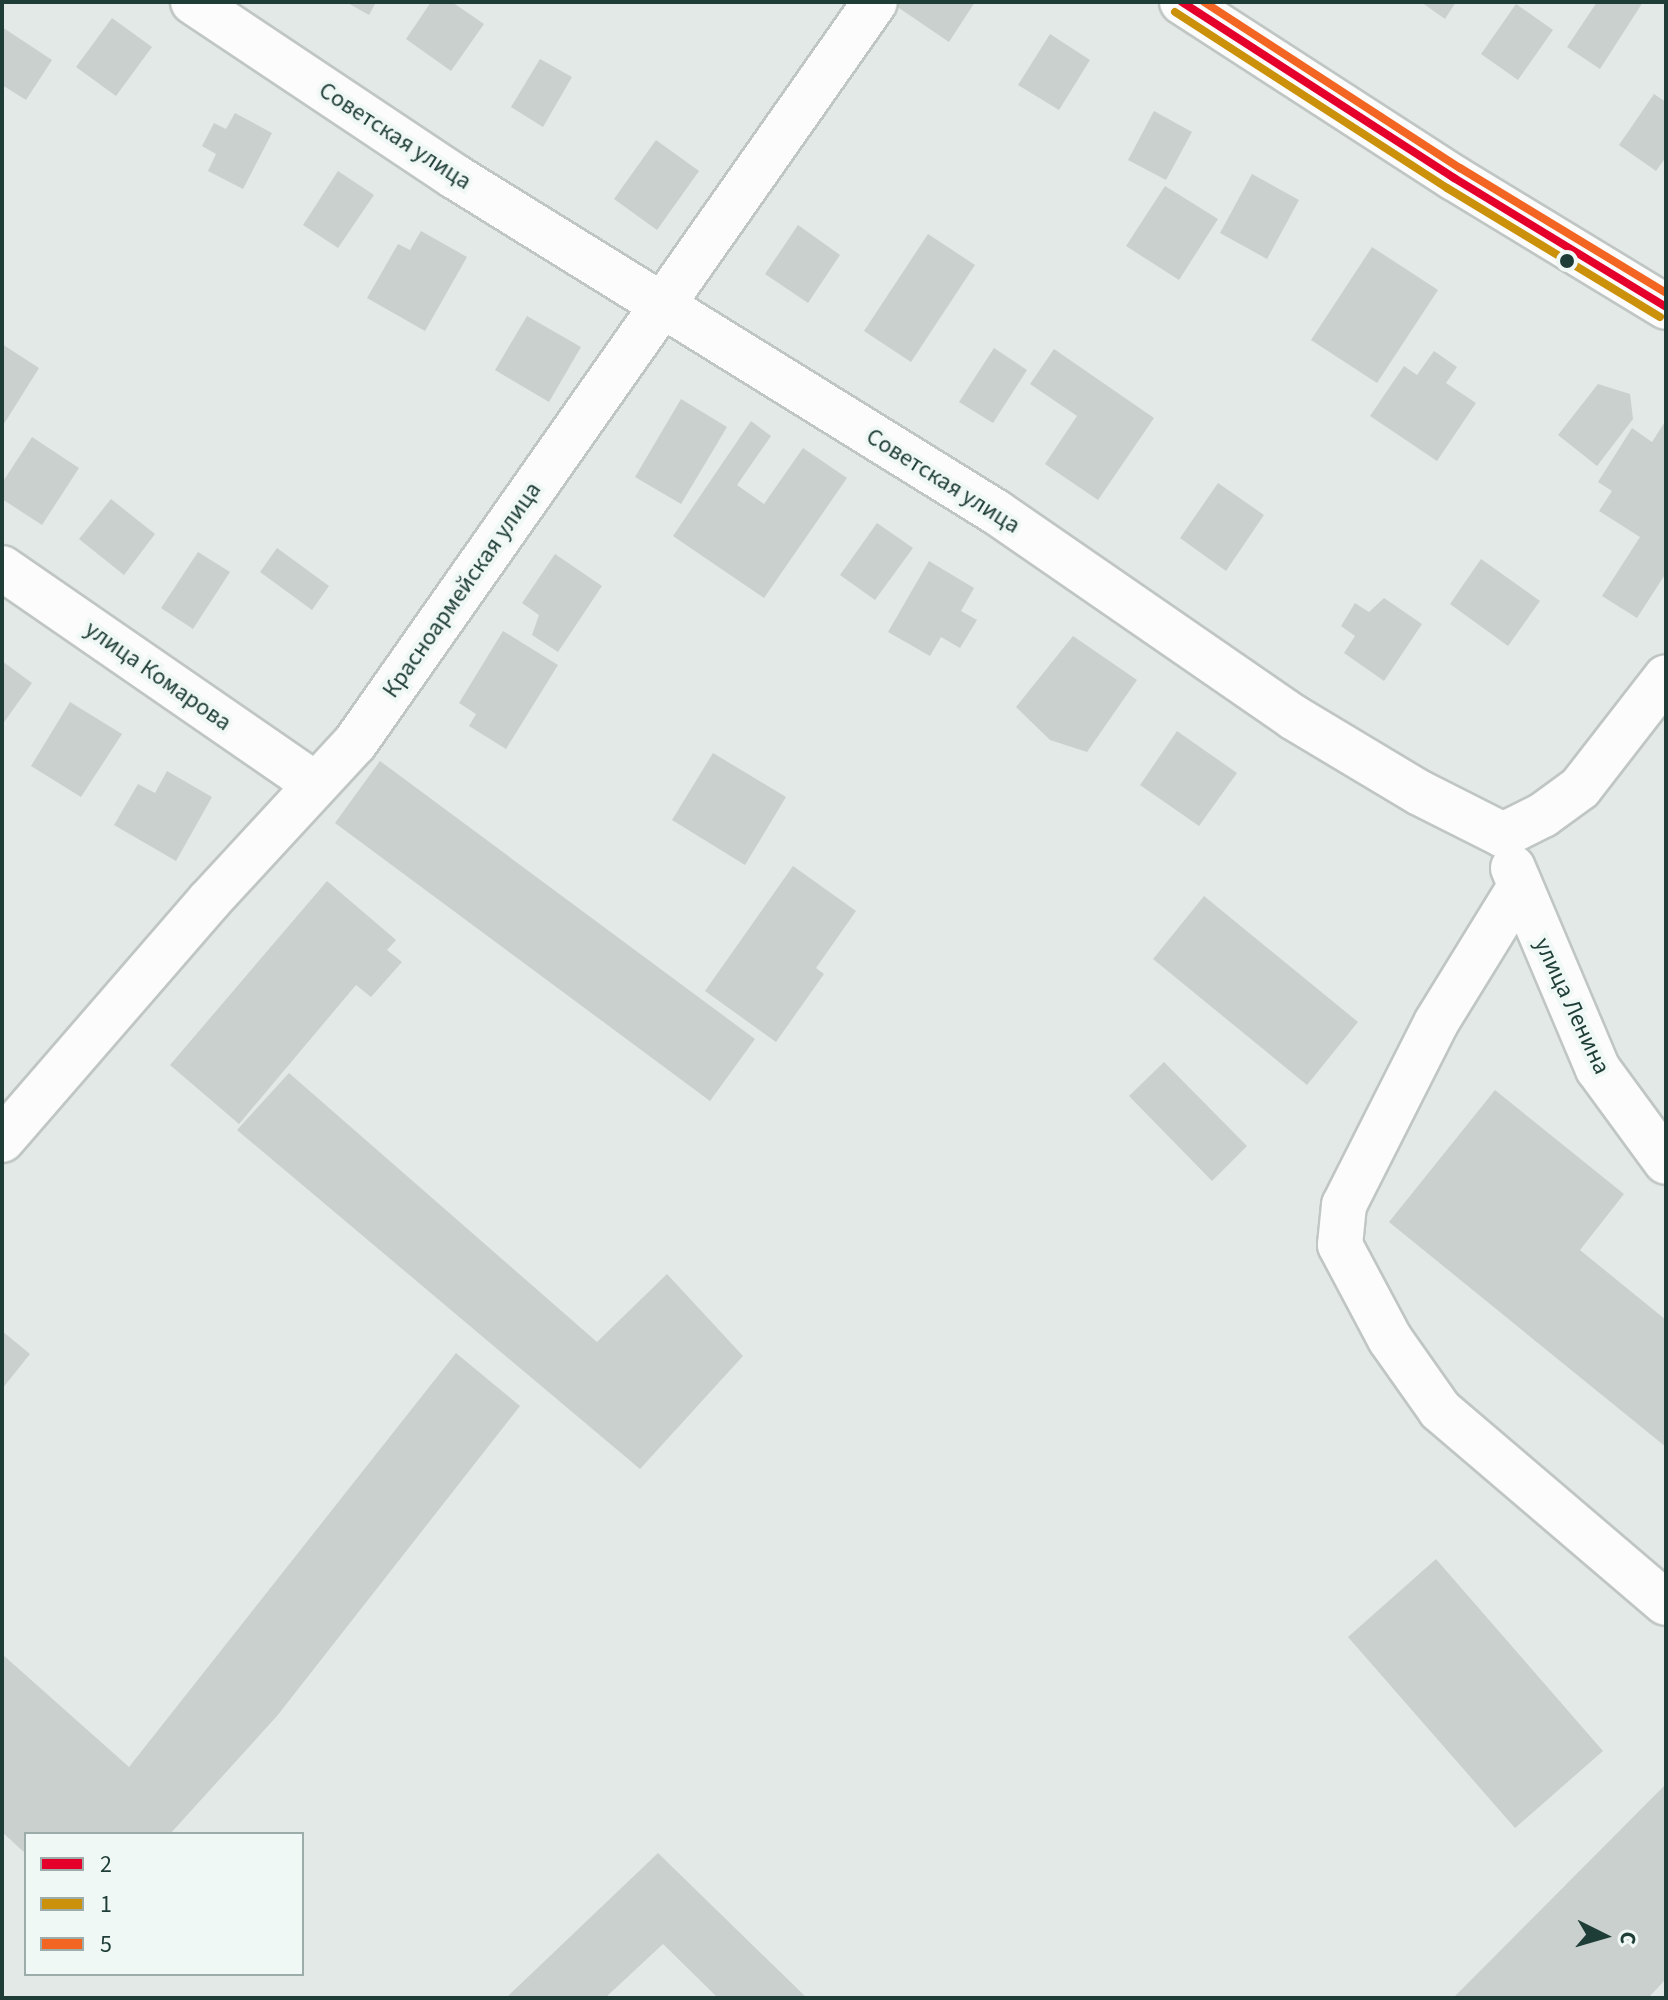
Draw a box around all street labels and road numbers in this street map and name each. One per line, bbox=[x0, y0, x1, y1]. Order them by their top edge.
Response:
street label: Советская улица bbox=[313, 76, 477, 196]
street label: Советская улица bbox=[861, 422, 1025, 540]
street label: Красноармейская улица bbox=[377, 477, 547, 703]
street label: улица Комарова bbox=[79, 615, 237, 737]
street label: улица Ленина bbox=[1528, 933, 1616, 1079]

